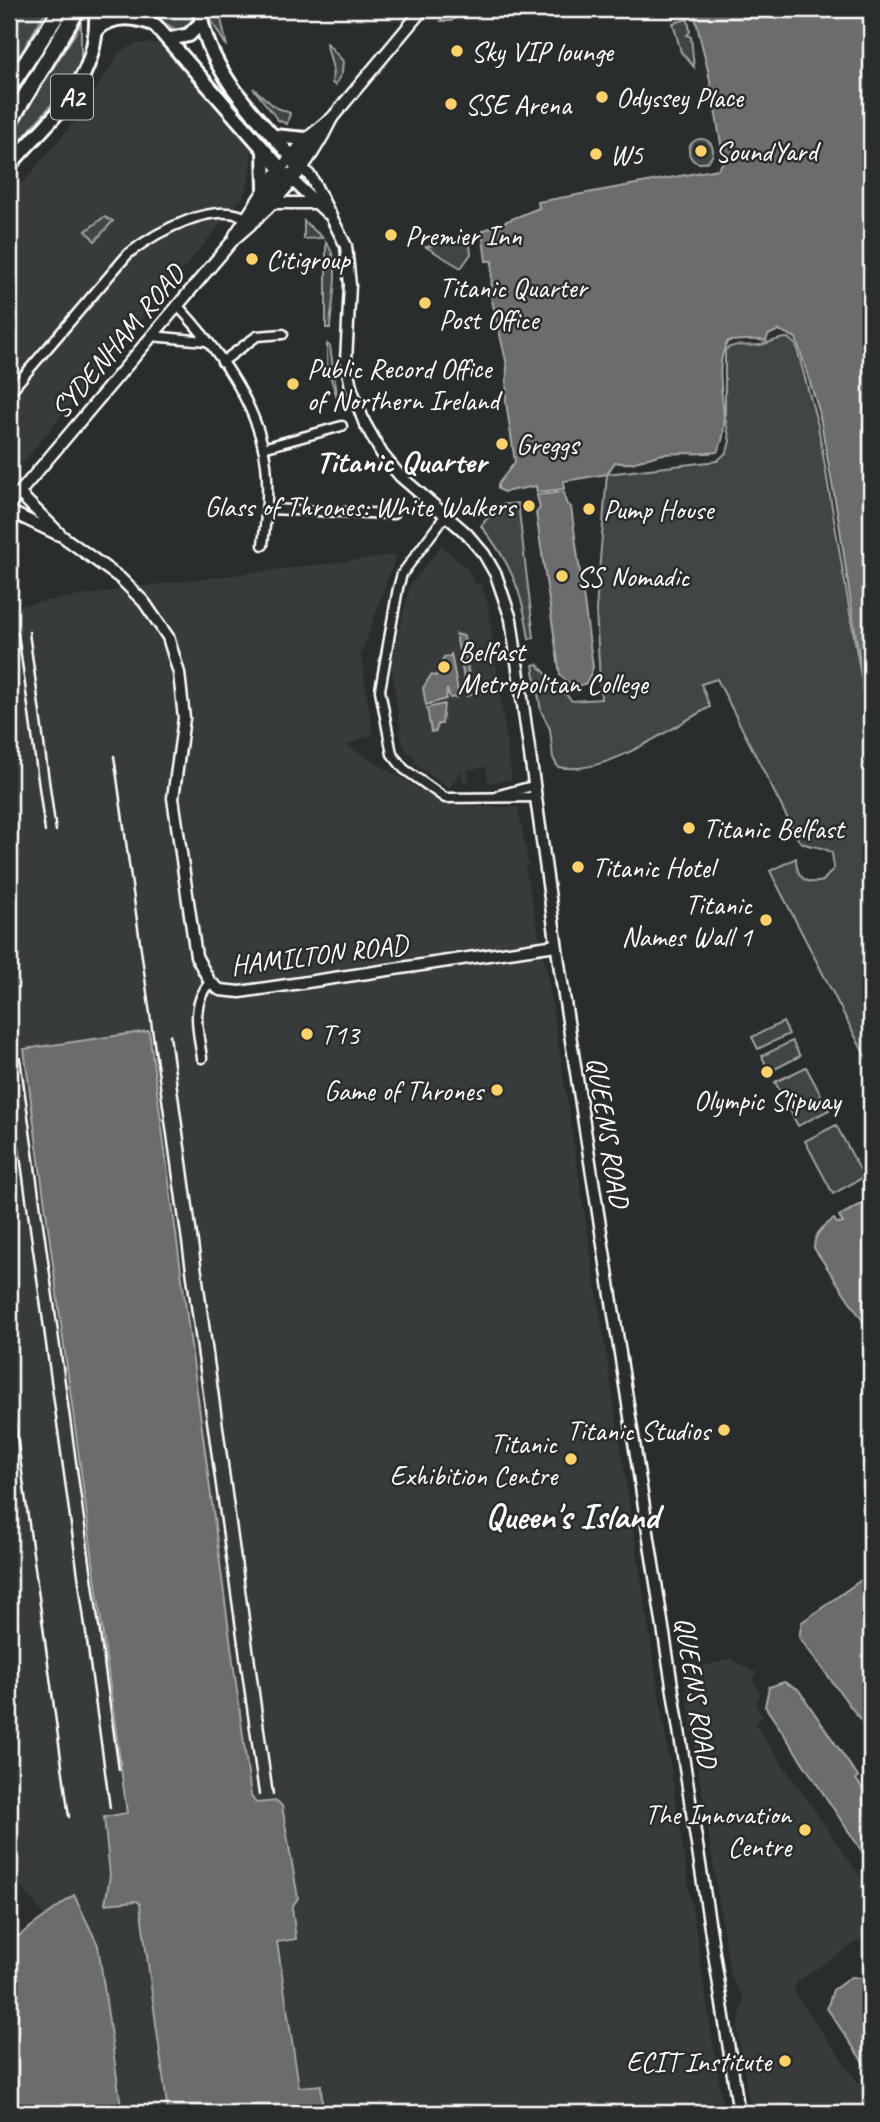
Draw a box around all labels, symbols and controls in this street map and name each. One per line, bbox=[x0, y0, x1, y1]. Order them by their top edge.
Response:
place label: Sky VIP lounge bbox=[471, 34, 615, 69]
marker: Sky VIP lounge bbox=[449, 43, 465, 59]
road number: A2 bbox=[51, 74, 93, 120]
place label: Odyssey Place bbox=[616, 80, 745, 115]
place label: SSE Arena bbox=[465, 87, 573, 122]
marker: Odyssey Place bbox=[594, 89, 610, 105]
marker: SSE Arena bbox=[443, 96, 459, 112]
place label: SoundYard bbox=[715, 134, 821, 169]
place label: W5 bbox=[610, 137, 644, 172]
marker: SoundYard bbox=[693, 143, 709, 159]
marker: W5 bbox=[588, 146, 604, 162]
place label: Premier Inn bbox=[405, 218, 522, 253]
marker: Premier Inn bbox=[383, 227, 399, 243]
place label: Citigroup bbox=[266, 242, 351, 277]
marker: Citigroup bbox=[244, 251, 260, 267]
street label: SYDENHAM ROAD bbox=[43, 256, 193, 425]
place label: Titanic Quarter Post Office bbox=[439, 270, 589, 337]
marker: Titanic Quarter Post Office bbox=[417, 295, 433, 311]
place label: Public Record Office of Northern Ireland bbox=[307, 351, 503, 418]
marker: Public Record Office of Northern Ireland bbox=[285, 376, 301, 392]
place label: Greggs bbox=[516, 427, 581, 462]
marker: Greggs bbox=[494, 436, 510, 452]
district label: Titanic Quarter bbox=[316, 441, 490, 482]
place label: Glass of Thrones: White Walkers bbox=[204, 489, 517, 524]
place label: Pump House bbox=[603, 492, 715, 527]
marker: Glass of Thrones: White Walkers bbox=[521, 498, 537, 514]
marker: Pump House bbox=[581, 501, 597, 517]
place label: SS Nomadic bbox=[576, 559, 691, 594]
marker: SS Nomadic bbox=[554, 568, 570, 584]
place label: Belfast Metropolitan College bbox=[458, 634, 649, 701]
marker: Belfast Metropolitan College bbox=[436, 659, 452, 675]
place label: Titanic Belfast bbox=[703, 811, 846, 846]
marker: Titanic Belfast bbox=[681, 820, 697, 836]
place label: Titanic Hotel bbox=[592, 850, 720, 885]
marker: Titanic Hotel bbox=[570, 859, 586, 875]
place label: Titanic Names Wall 1 bbox=[621, 887, 754, 954]
marker: Titanic Names Wall 1 bbox=[758, 912, 774, 928]
street label: HAMILTON ROAD bbox=[229, 926, 412, 983]
place label: T13 bbox=[321, 1017, 361, 1052]
marker: T13 bbox=[299, 1026, 315, 1042]
street label: QUEENS ROAD bbox=[579, 1054, 638, 1212]
marker: Olympic Slipway bbox=[759, 1064, 775, 1080]
place label: Game of Thrones bbox=[324, 1073, 485, 1108]
marker: Game of Thrones bbox=[489, 1082, 505, 1098]
place label: Olympic Slipway bbox=[694, 1083, 843, 1118]
place label: Titanic Studios bbox=[567, 1413, 712, 1448]
marker: Titanic Studios bbox=[716, 1422, 732, 1438]
place label: Titanic Exhibition Centre bbox=[390, 1426, 559, 1493]
marker: Titanic Exhibition Centre bbox=[563, 1451, 579, 1467]
district label: Queen's Island bbox=[486, 1494, 664, 1539]
street label: QUEENS ROAD bbox=[667, 1614, 726, 1772]
place label: The Innovation Centre bbox=[645, 1797, 793, 1864]
marker: The Innovation Centre bbox=[797, 1822, 813, 1838]
place label: ECIT Institute bbox=[626, 2044, 773, 2079]
marker: ECIT Institute bbox=[777, 2053, 793, 2069]

